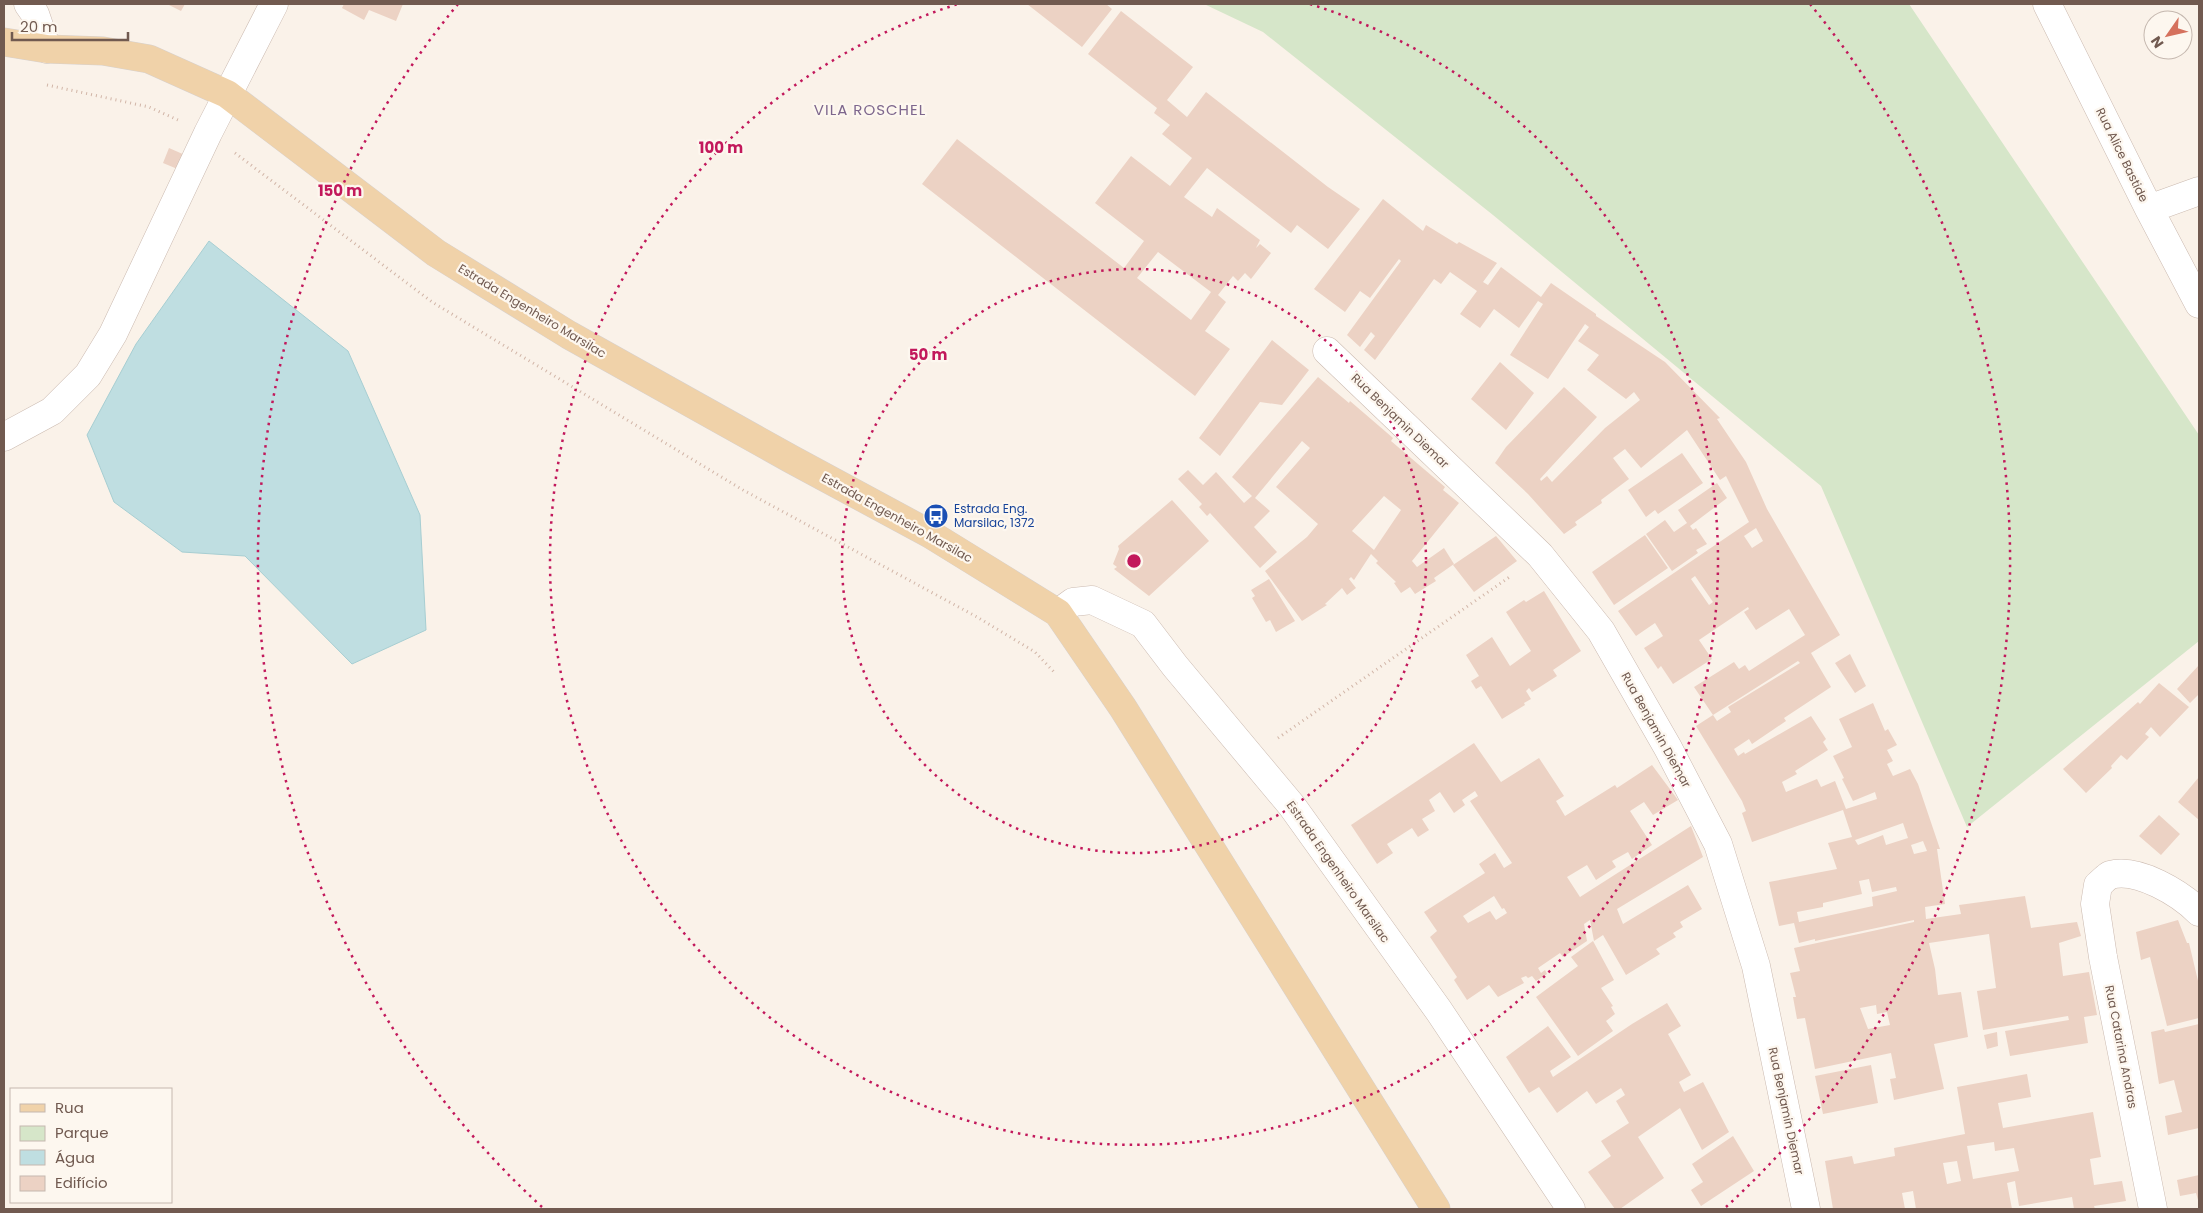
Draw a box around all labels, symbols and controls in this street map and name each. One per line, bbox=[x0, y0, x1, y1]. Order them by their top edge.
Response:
scale bar bbox=[12, 10, 129, 42]
north arrow bbox=[2143, 10, 2193, 60]
text: 20 m bbox=[20, 16, 58, 37]
text: N bbox=[2146, 32, 2168, 52]
district label: VILA ROSCHEL bbox=[814, 99, 926, 120]
street label: Rua Alice Bastide bbox=[2092, 105, 2153, 205]
text: 100 m bbox=[699, 137, 743, 158]
text: 150 m bbox=[318, 180, 362, 201]
street label: Estrada Engenheiro Marsilac bbox=[455, 260, 609, 362]
text: 50 m bbox=[909, 344, 947, 365]
street label: Rua Benjamin Diemar bbox=[1348, 369, 1453, 472]
street label: Estrada Engenheiro Marsilac bbox=[819, 469, 976, 566]
place label: Estrada Eng. Marsilac, 1372 bbox=[954, 500, 1035, 531]
bus stop icon: Estrada Eng. Marsilac, 1372 bbox=[923, 503, 949, 529]
centre of rings bbox=[1125, 552, 1143, 570]
street label: Rua Benjamin Diemar bbox=[1618, 669, 1696, 791]
street label: Estrada Engenheiro Marsilac bbox=[1283, 797, 1394, 946]
street label: Rua Catarina Andras bbox=[2101, 984, 2142, 1110]
street label: Rua Benjamin Diemar bbox=[1765, 1046, 1808, 1177]
legend bbox=[10, 1088, 172, 1203]
text: Rua bbox=[55, 1097, 84, 1118]
text: Parque bbox=[55, 1122, 108, 1143]
text: Água bbox=[55, 1147, 95, 1168]
text: Edifício bbox=[55, 1172, 108, 1193]

